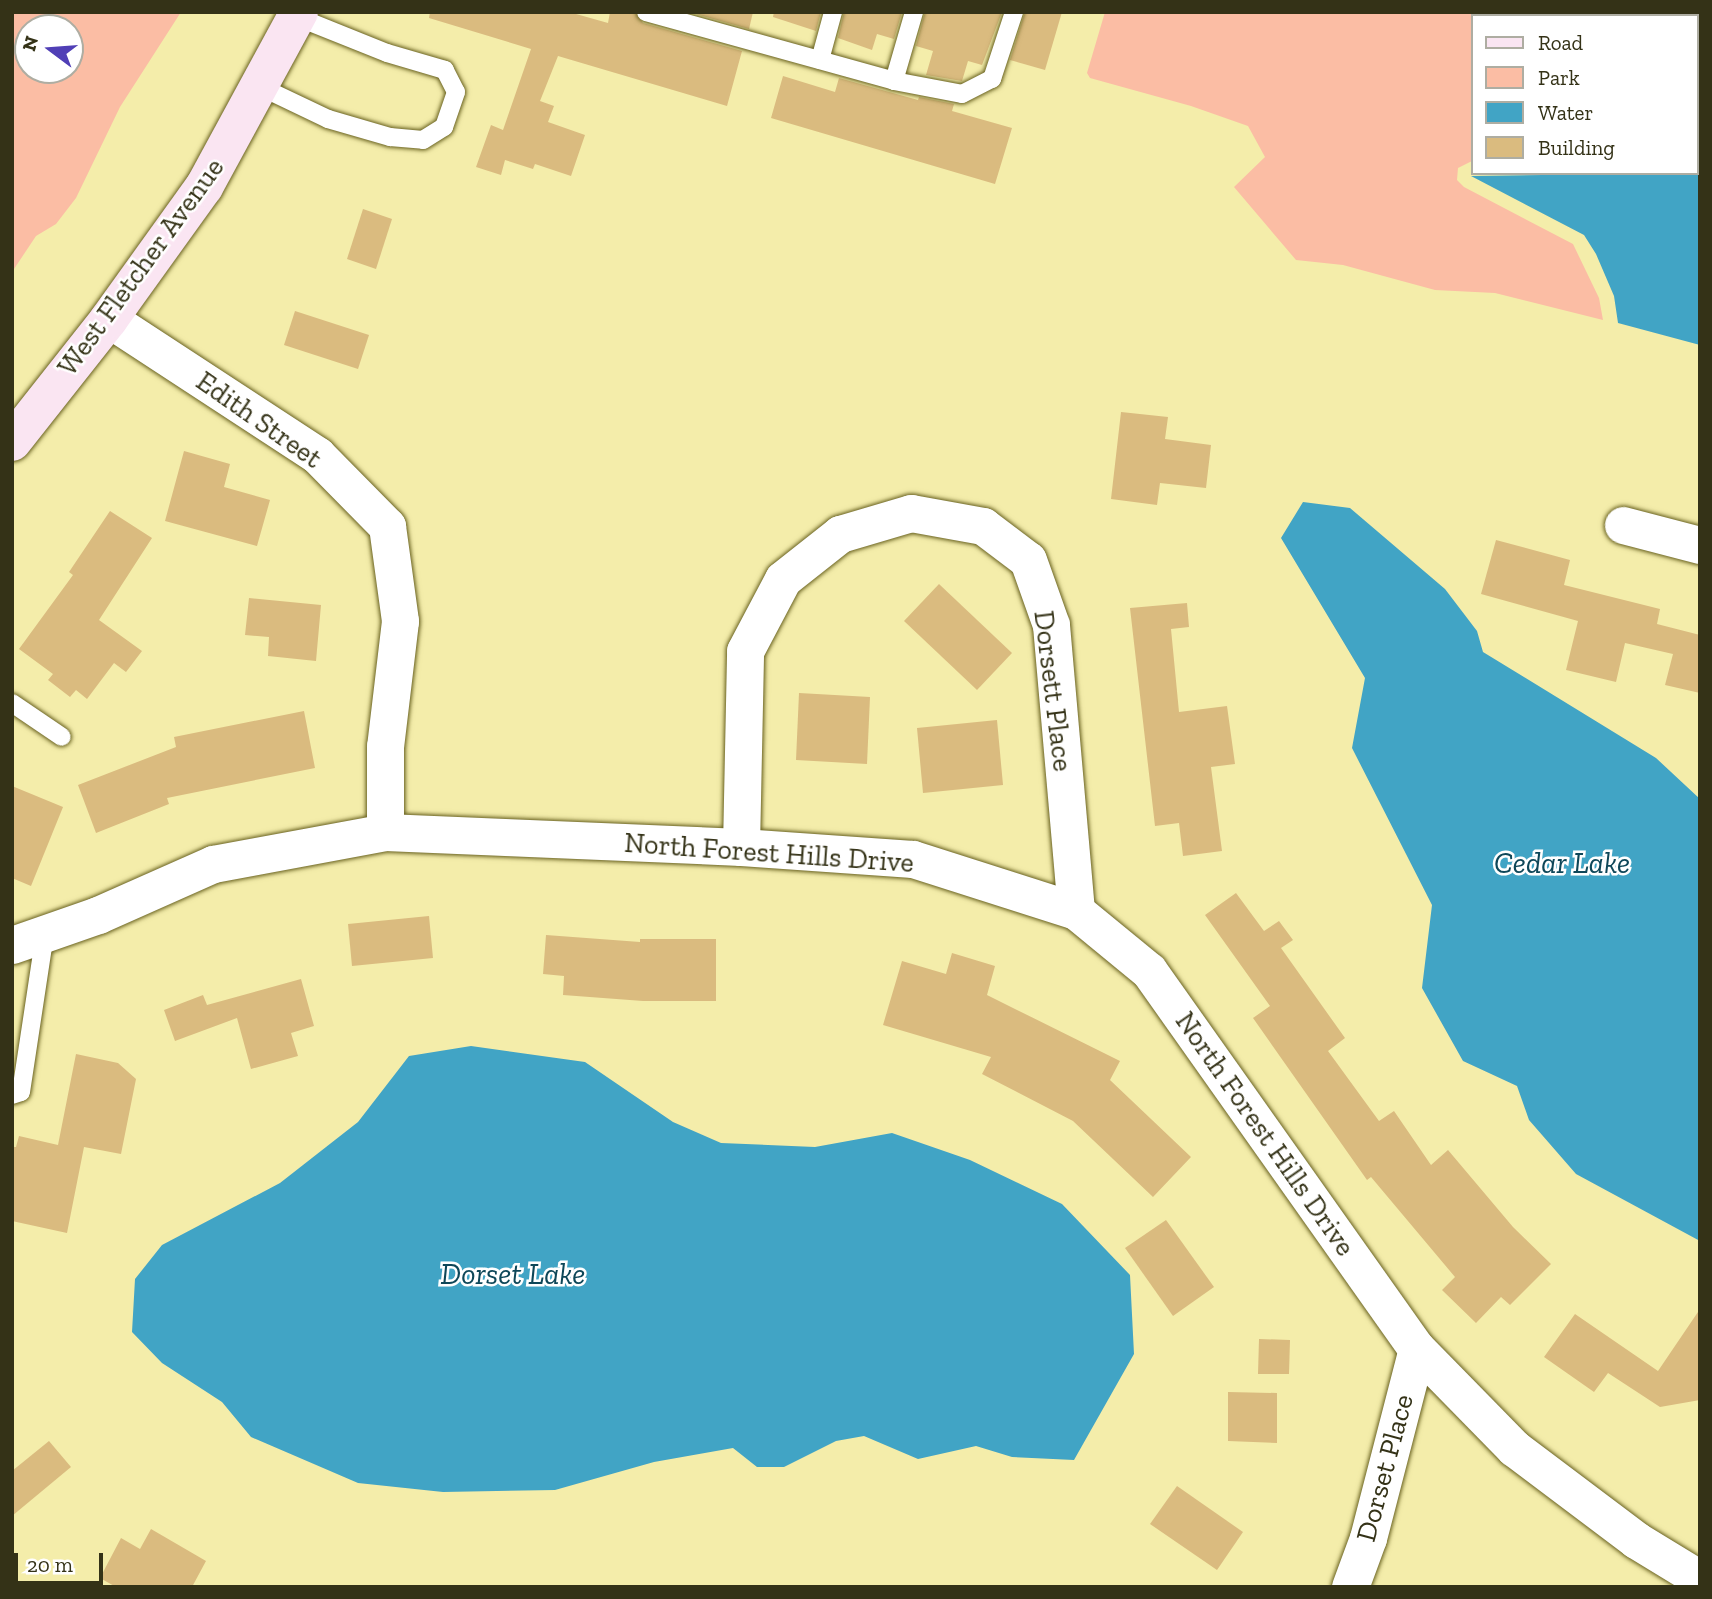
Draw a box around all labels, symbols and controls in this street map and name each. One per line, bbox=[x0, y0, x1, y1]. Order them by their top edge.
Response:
north arrow bbox=[14, 14, 84, 84]
legend bbox=[1470, 14, 1698, 175]
text: Road bbox=[1538, 30, 1583, 55]
text: N bbox=[17, 34, 43, 54]
text: Park bbox=[1538, 65, 1580, 90]
text: Water bbox=[1538, 100, 1593, 125]
text: Building bbox=[1538, 135, 1615, 160]
street label: West Fletcher Avenue bbox=[50, 151, 232, 383]
street label: Edith Street bbox=[190, 364, 328, 476]
street label: Dorsett Place bbox=[1026, 609, 1080, 773]
street label: North Forest Hills Drive bbox=[623, 826, 915, 880]
water label: Cedar Lake bbox=[1494, 845, 1630, 881]
street label: North Forest Hills Drive bbox=[1168, 1005, 1362, 1263]
water label: Dorset Lake bbox=[441, 1256, 585, 1292]
street label: Dorset Place bbox=[1349, 1391, 1421, 1545]
scale bar bbox=[18, 1540, 107, 1584]
text: 20 m bbox=[27, 1552, 73, 1577]

